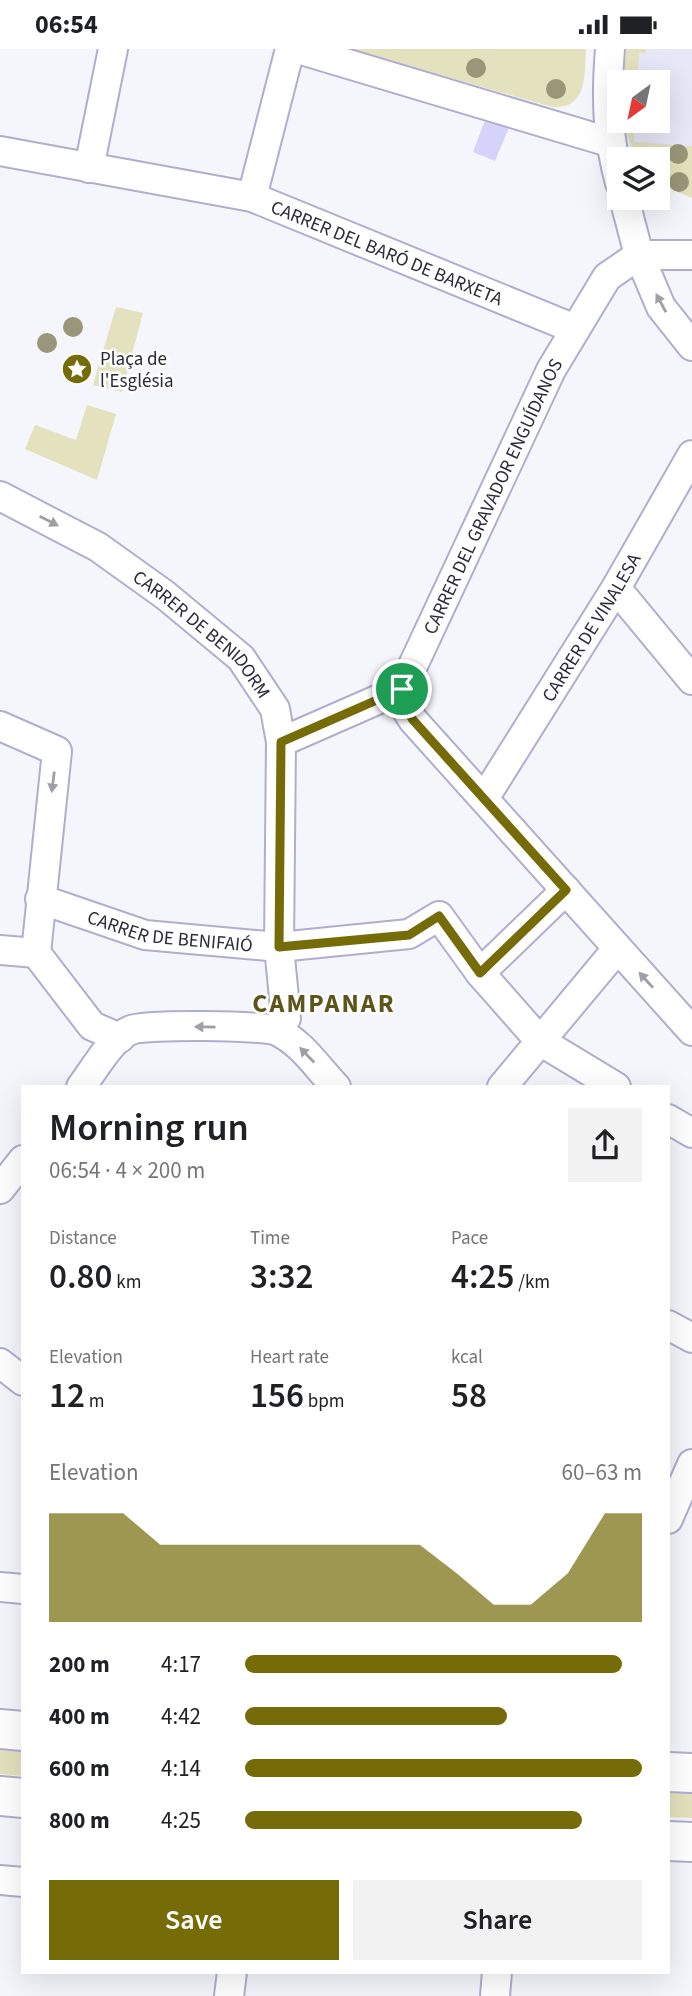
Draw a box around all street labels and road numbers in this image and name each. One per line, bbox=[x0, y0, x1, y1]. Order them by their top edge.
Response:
street label: CARRER DEL BARÓ DE BARXETA bbox=[266, 194, 507, 313]
street label: CARRER DEL GRAVADOR ENGUÍDANOS bbox=[417, 354, 570, 639]
street label: CARRER DE VINALESA bbox=[536, 548, 648, 708]
street label: CARRER DE BENIDORM bbox=[127, 564, 276, 704]
street label: CARRER DE BENIFAIÓ bbox=[83, 904, 254, 960]

